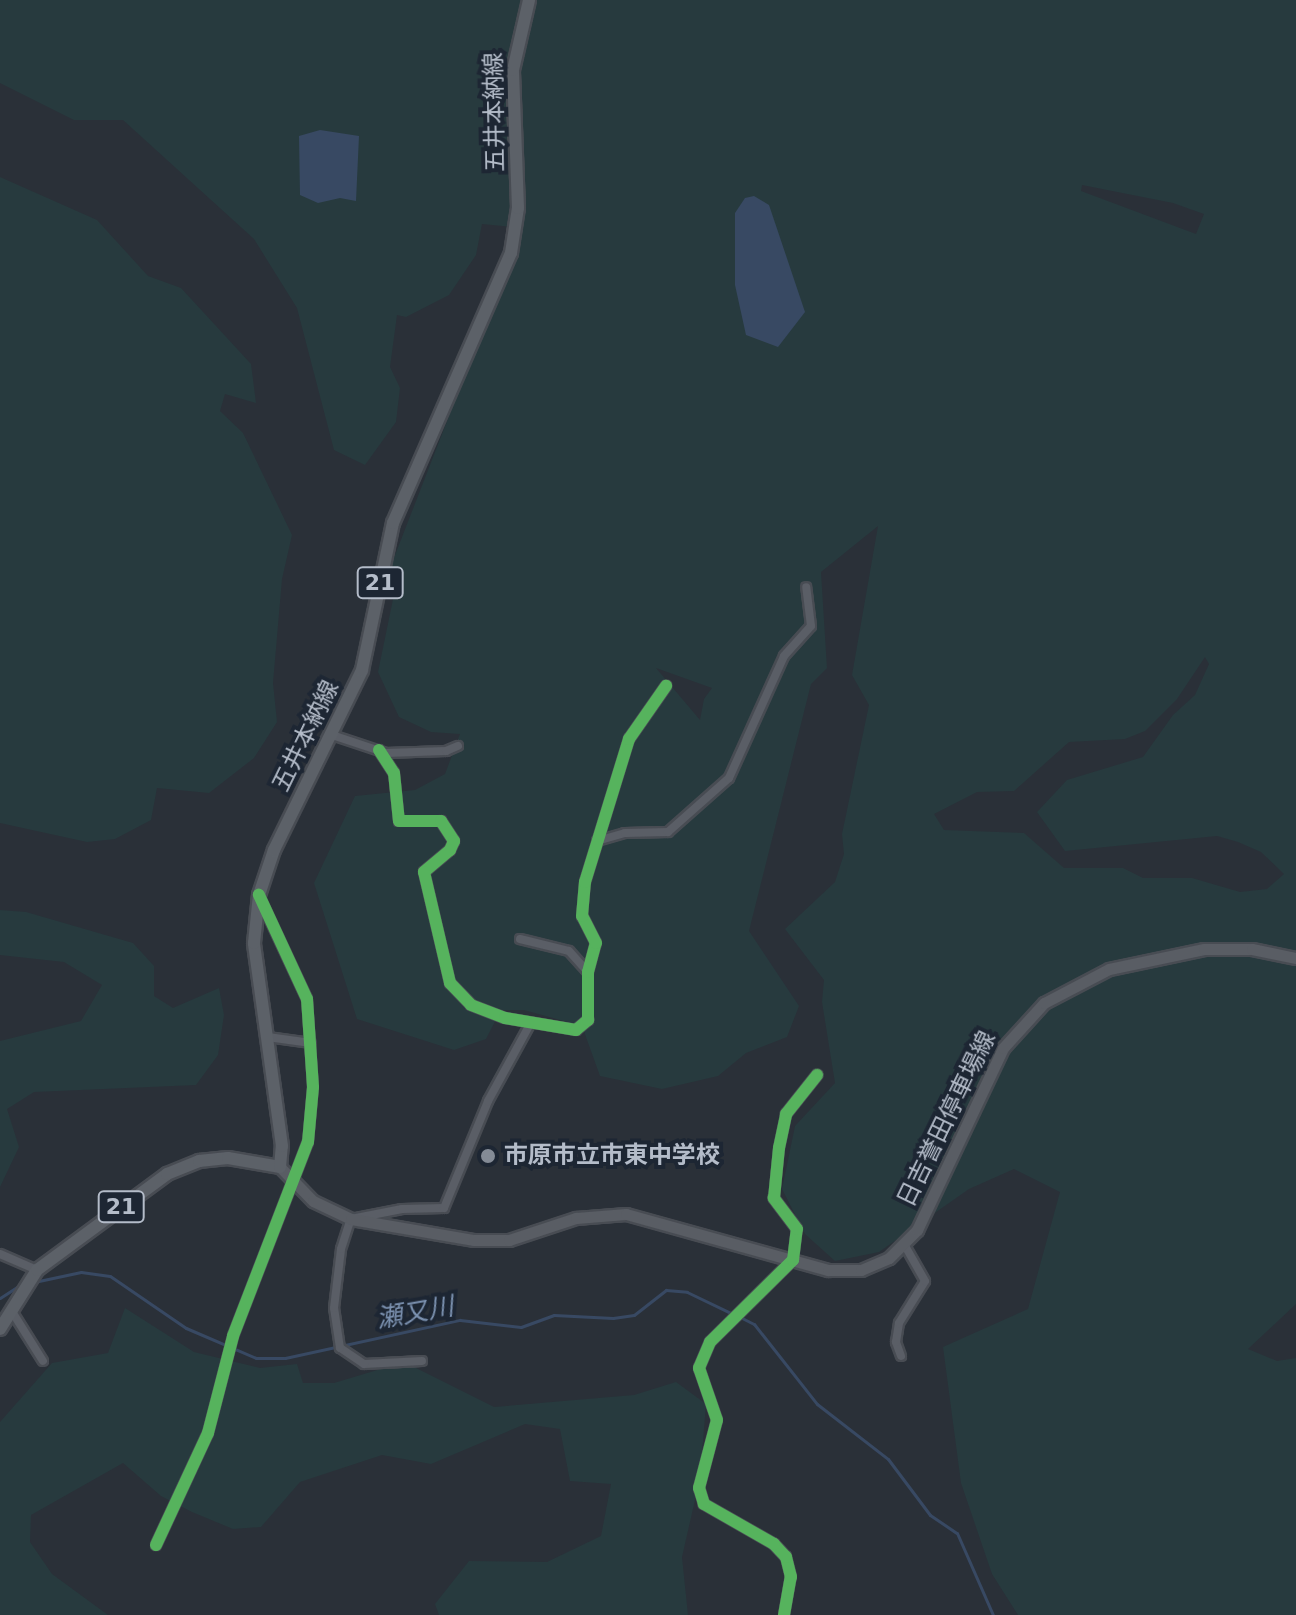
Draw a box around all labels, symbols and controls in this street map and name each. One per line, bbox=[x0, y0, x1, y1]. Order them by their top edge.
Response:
street label: 五井本納線 bbox=[480, 52, 510, 172]
road number: 21 bbox=[356, 565, 404, 601]
street label: 五井本納線 bbox=[267, 676, 345, 796]
street label: 日吉誉田停車場線 bbox=[892, 1026, 1002, 1212]
place label: 市原市立市東中学校 bbox=[504, 1142, 720, 1170]
marker: 市原市立市東中学校 bbox=[479, 1147, 497, 1165]
road number: 21 bbox=[97, 1189, 145, 1225]
water label: 瀬又川 bbox=[374, 1291, 456, 1335]

